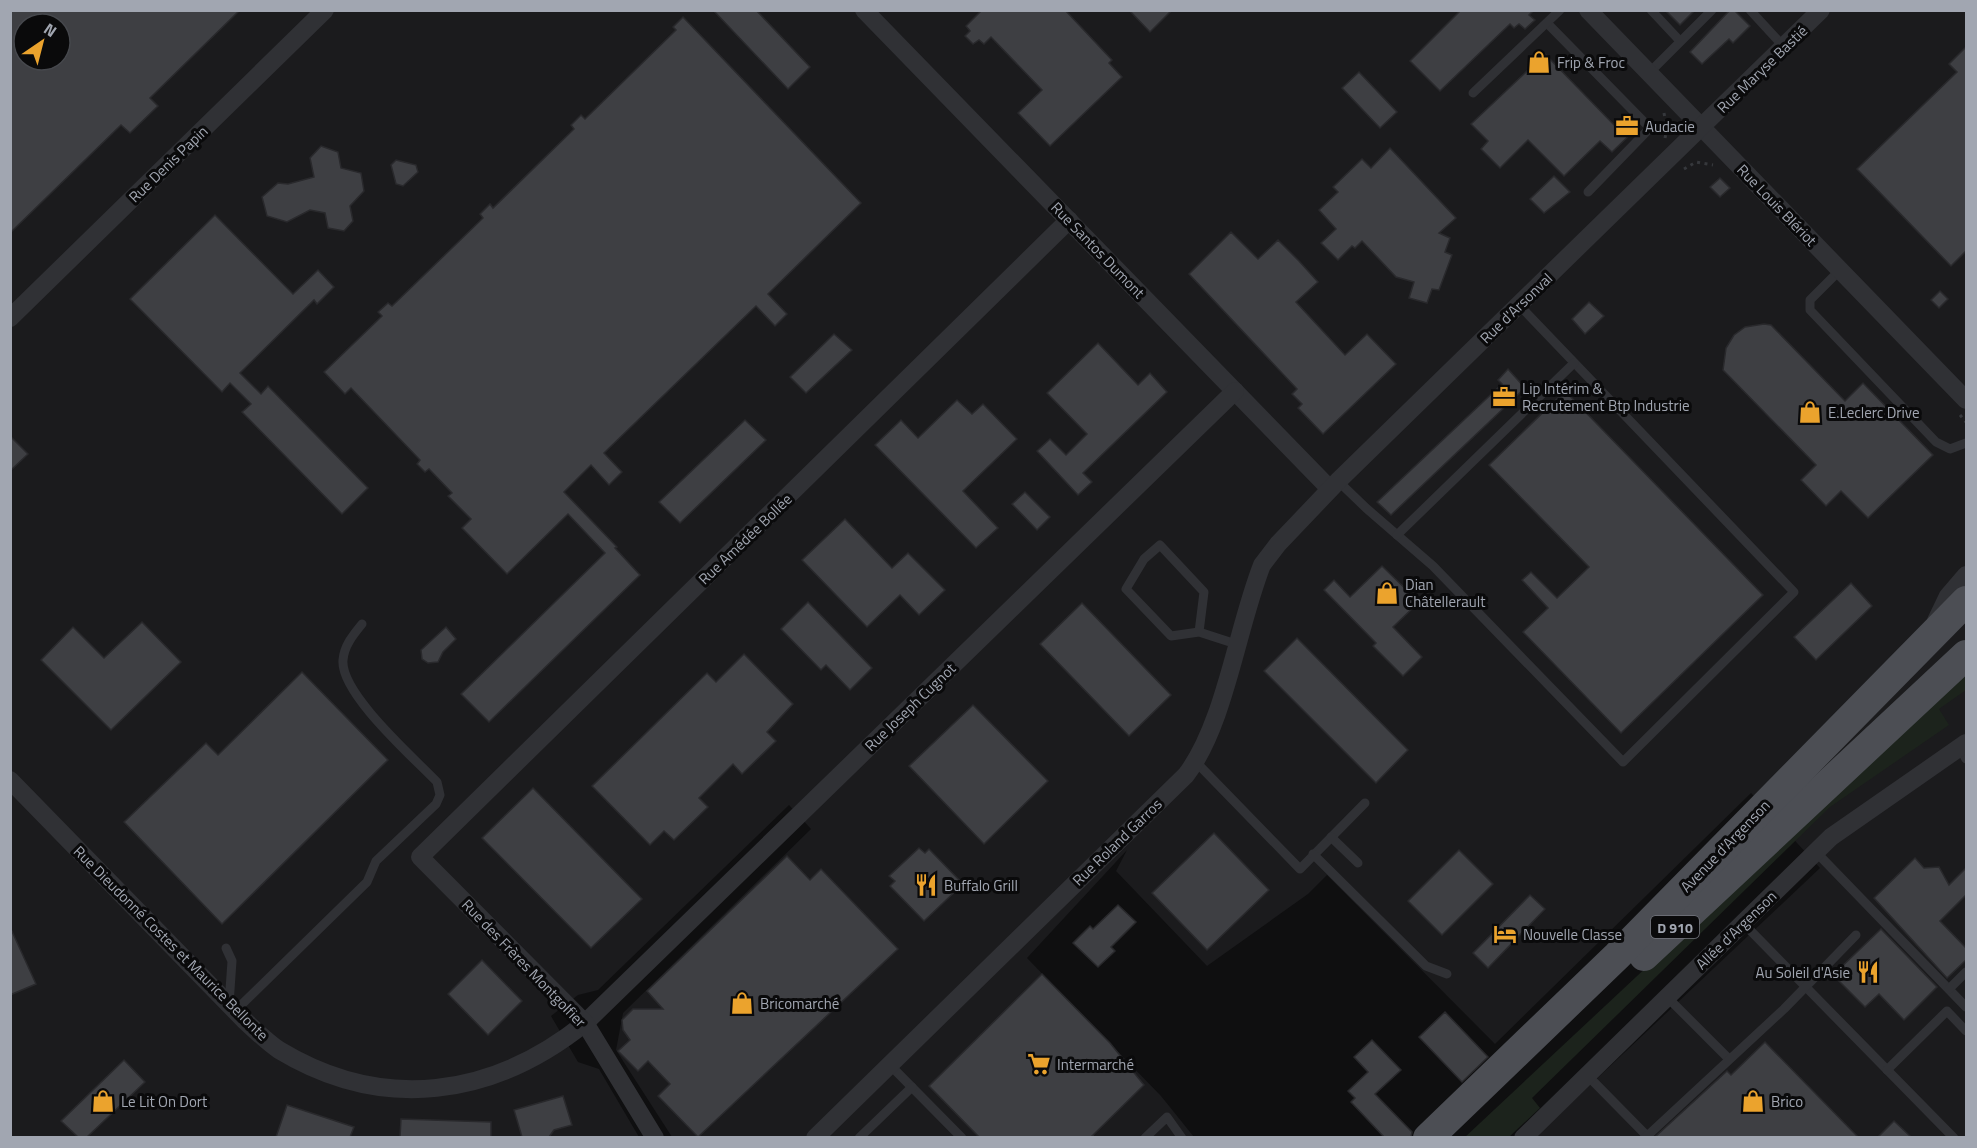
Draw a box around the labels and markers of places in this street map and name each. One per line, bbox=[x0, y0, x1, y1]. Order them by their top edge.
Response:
shop icon: Frip & Froc bbox=[1526, 49, 1552, 75]
place label: Frip & Froc bbox=[1557, 51, 1625, 74]
office icon: Audacie bbox=[1614, 113, 1640, 139]
place label: Audacie bbox=[1645, 115, 1695, 138]
place label: Lip Intérim & Recrutement Btp Industrie bbox=[1522, 377, 1690, 417]
office icon: Lip Intérim & Recrutement Btp Industrie bbox=[1491, 384, 1517, 410]
shop icon: E.Leclerc Drive bbox=[1797, 399, 1823, 425]
place label: E.Leclerc Drive bbox=[1828, 401, 1920, 424]
place label: Dian Châtellerault bbox=[1405, 573, 1486, 613]
shop icon: Dian Châtellerault bbox=[1374, 580, 1400, 606]
restaurant icon: Buffalo Grill bbox=[913, 872, 939, 898]
place label: Buffalo Grill bbox=[944, 874, 1018, 897]
hotel icon: Nouvelle Classe bbox=[1492, 921, 1518, 947]
place label: Nouvelle Classe bbox=[1523, 923, 1622, 946]
restaurant icon: Au Soleil d'Asie bbox=[1855, 959, 1881, 985]
place label: Au Soleil d'Asie bbox=[1755, 961, 1850, 984]
shop icon: Bricomarché bbox=[729, 990, 755, 1016]
place label: Bricomarché bbox=[760, 992, 839, 1015]
supermarket icon: Intermarché bbox=[1026, 1051, 1052, 1077]
place label: Intermarché bbox=[1057, 1053, 1134, 1076]
shop icon: Le Lit On Dort bbox=[90, 1088, 116, 1114]
shop icon: Brico bbox=[1740, 1088, 1766, 1114]
place label: Le Lit On Dort bbox=[121, 1090, 208, 1113]
place label: Brico bbox=[1771, 1090, 1803, 1113]

